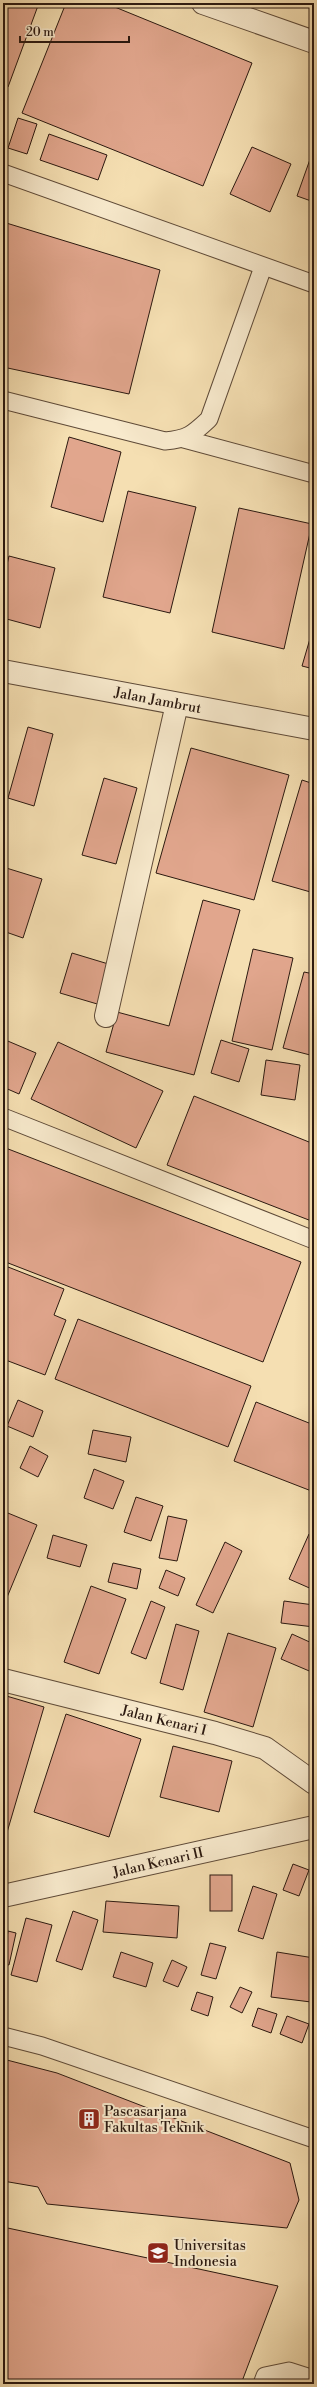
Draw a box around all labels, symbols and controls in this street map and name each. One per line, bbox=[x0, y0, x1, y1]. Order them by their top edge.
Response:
scale bar bbox=[20, 18, 129, 44]
text: 20 m bbox=[26, 25, 54, 40]
street label: Jalan Jambrut bbox=[112, 684, 203, 718]
street label: Jalan Kenari I bbox=[118, 1701, 209, 1740]
street label: Jalan Kenari II bbox=[110, 1844, 206, 1882]
place label: Pascasarjana Fakultas Teknik bbox=[104, 2103, 204, 2137]
building icon: Pascasarjana Fakultas Teknik bbox=[76, 2106, 102, 2132]
place label: Universitas Indonesia bbox=[174, 2237, 246, 2271]
school or university icon: Universitas Indonesia bbox=[145, 2240, 171, 2266]

